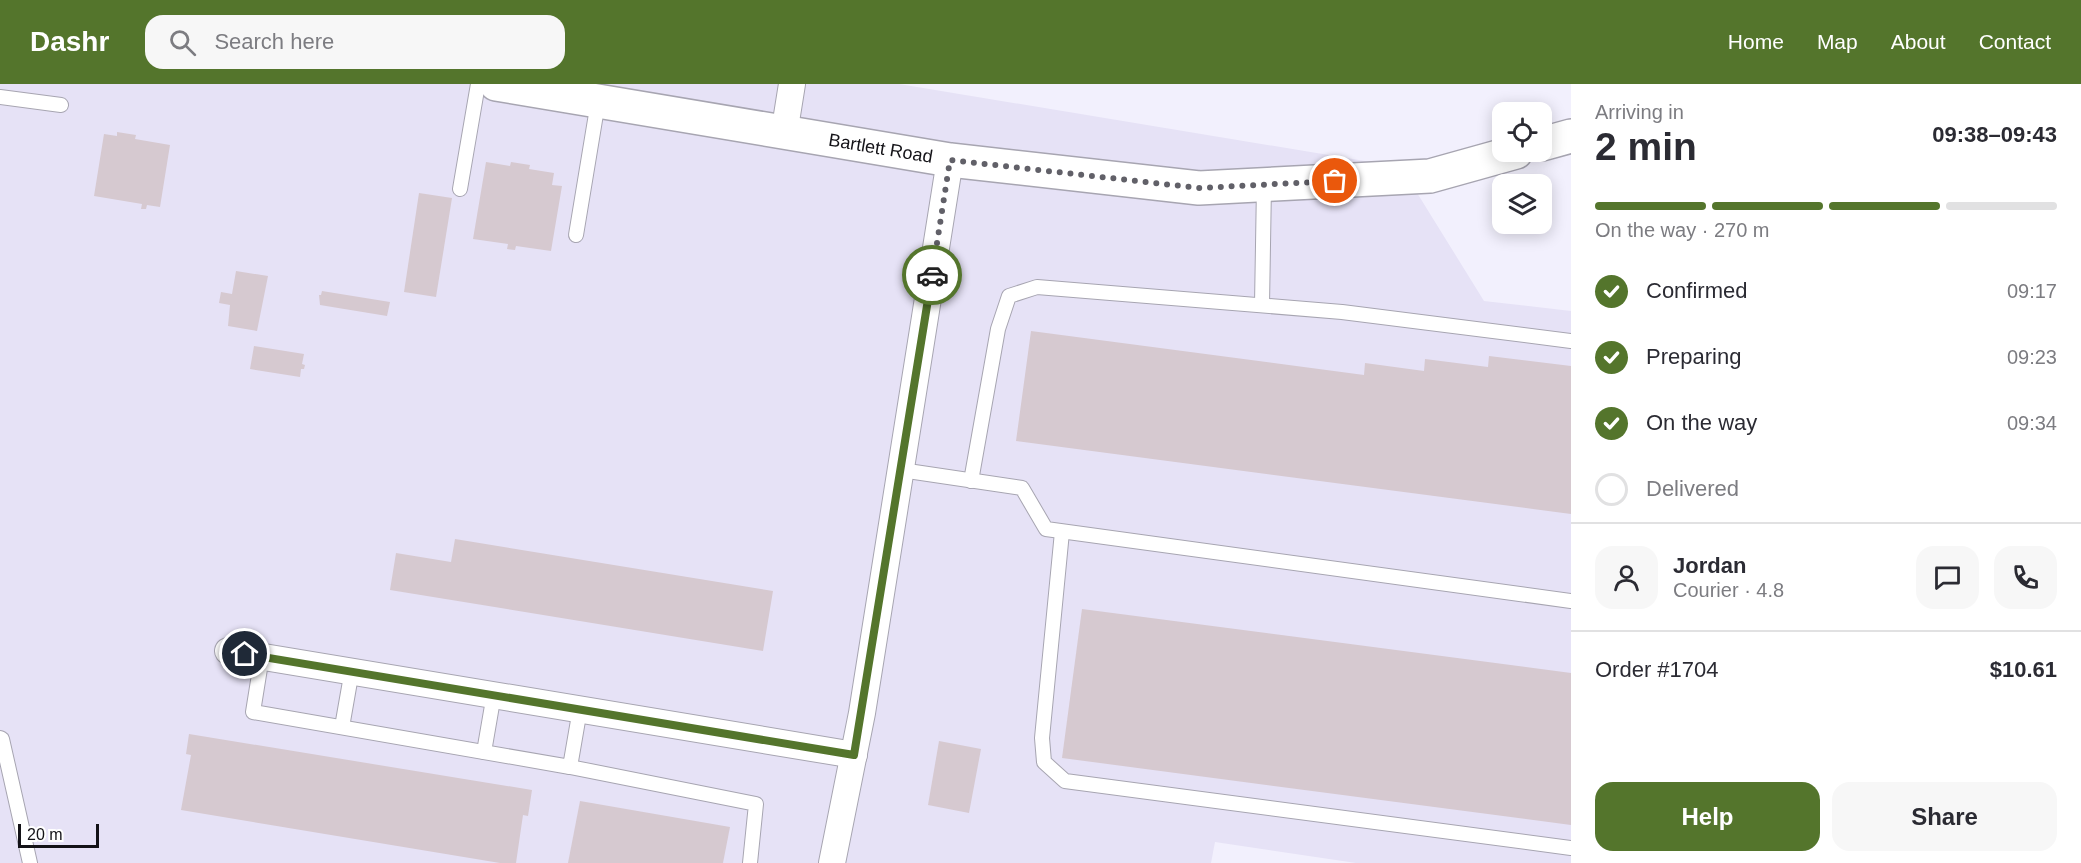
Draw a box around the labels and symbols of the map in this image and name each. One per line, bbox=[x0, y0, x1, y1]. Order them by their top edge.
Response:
street label: Bartlett Road bbox=[827, 130, 934, 167]
pin bbox=[1309, 155, 1360, 206]
courier bbox=[902, 245, 962, 305]
pin bbox=[219, 628, 270, 679]
scale bar bbox=[18, 821, 99, 848]

